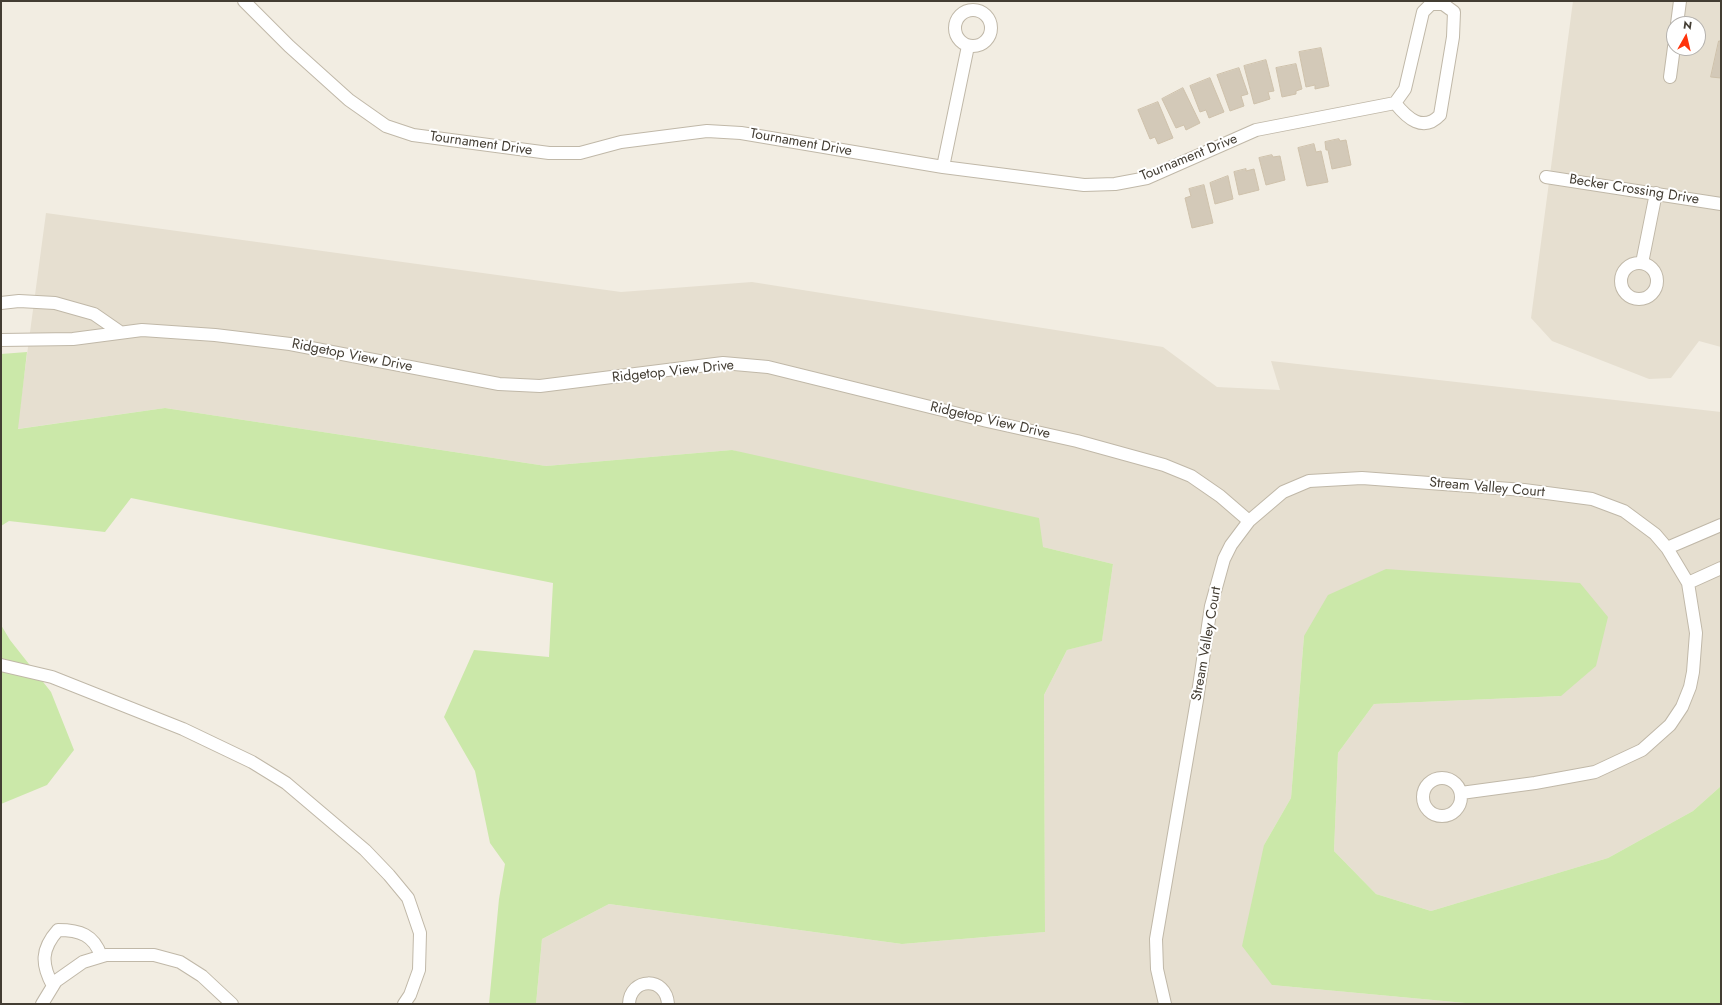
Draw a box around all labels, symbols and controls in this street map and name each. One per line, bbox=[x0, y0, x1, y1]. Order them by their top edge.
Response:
north arrow bbox=[1666, 16, 1706, 56]
text: N bbox=[1682, 17, 1693, 34]
street label: Tournament Drive bbox=[749, 126, 853, 160]
street label: Tournament Drive bbox=[429, 129, 533, 159]
street label: Tournament Drive bbox=[1138, 131, 1240, 185]
street label: Becker Crossing Drive bbox=[1568, 171, 1700, 209]
street label: Ridgetop View Drive bbox=[290, 336, 414, 376]
street label: Ridgetop View Drive bbox=[611, 357, 735, 387]
street label: Ridgetop View Drive bbox=[928, 399, 1052, 443]
street label: Stream Valley Court bbox=[1429, 475, 1545, 501]
street label: Stream Valley Court bbox=[1189, 586, 1225, 702]

